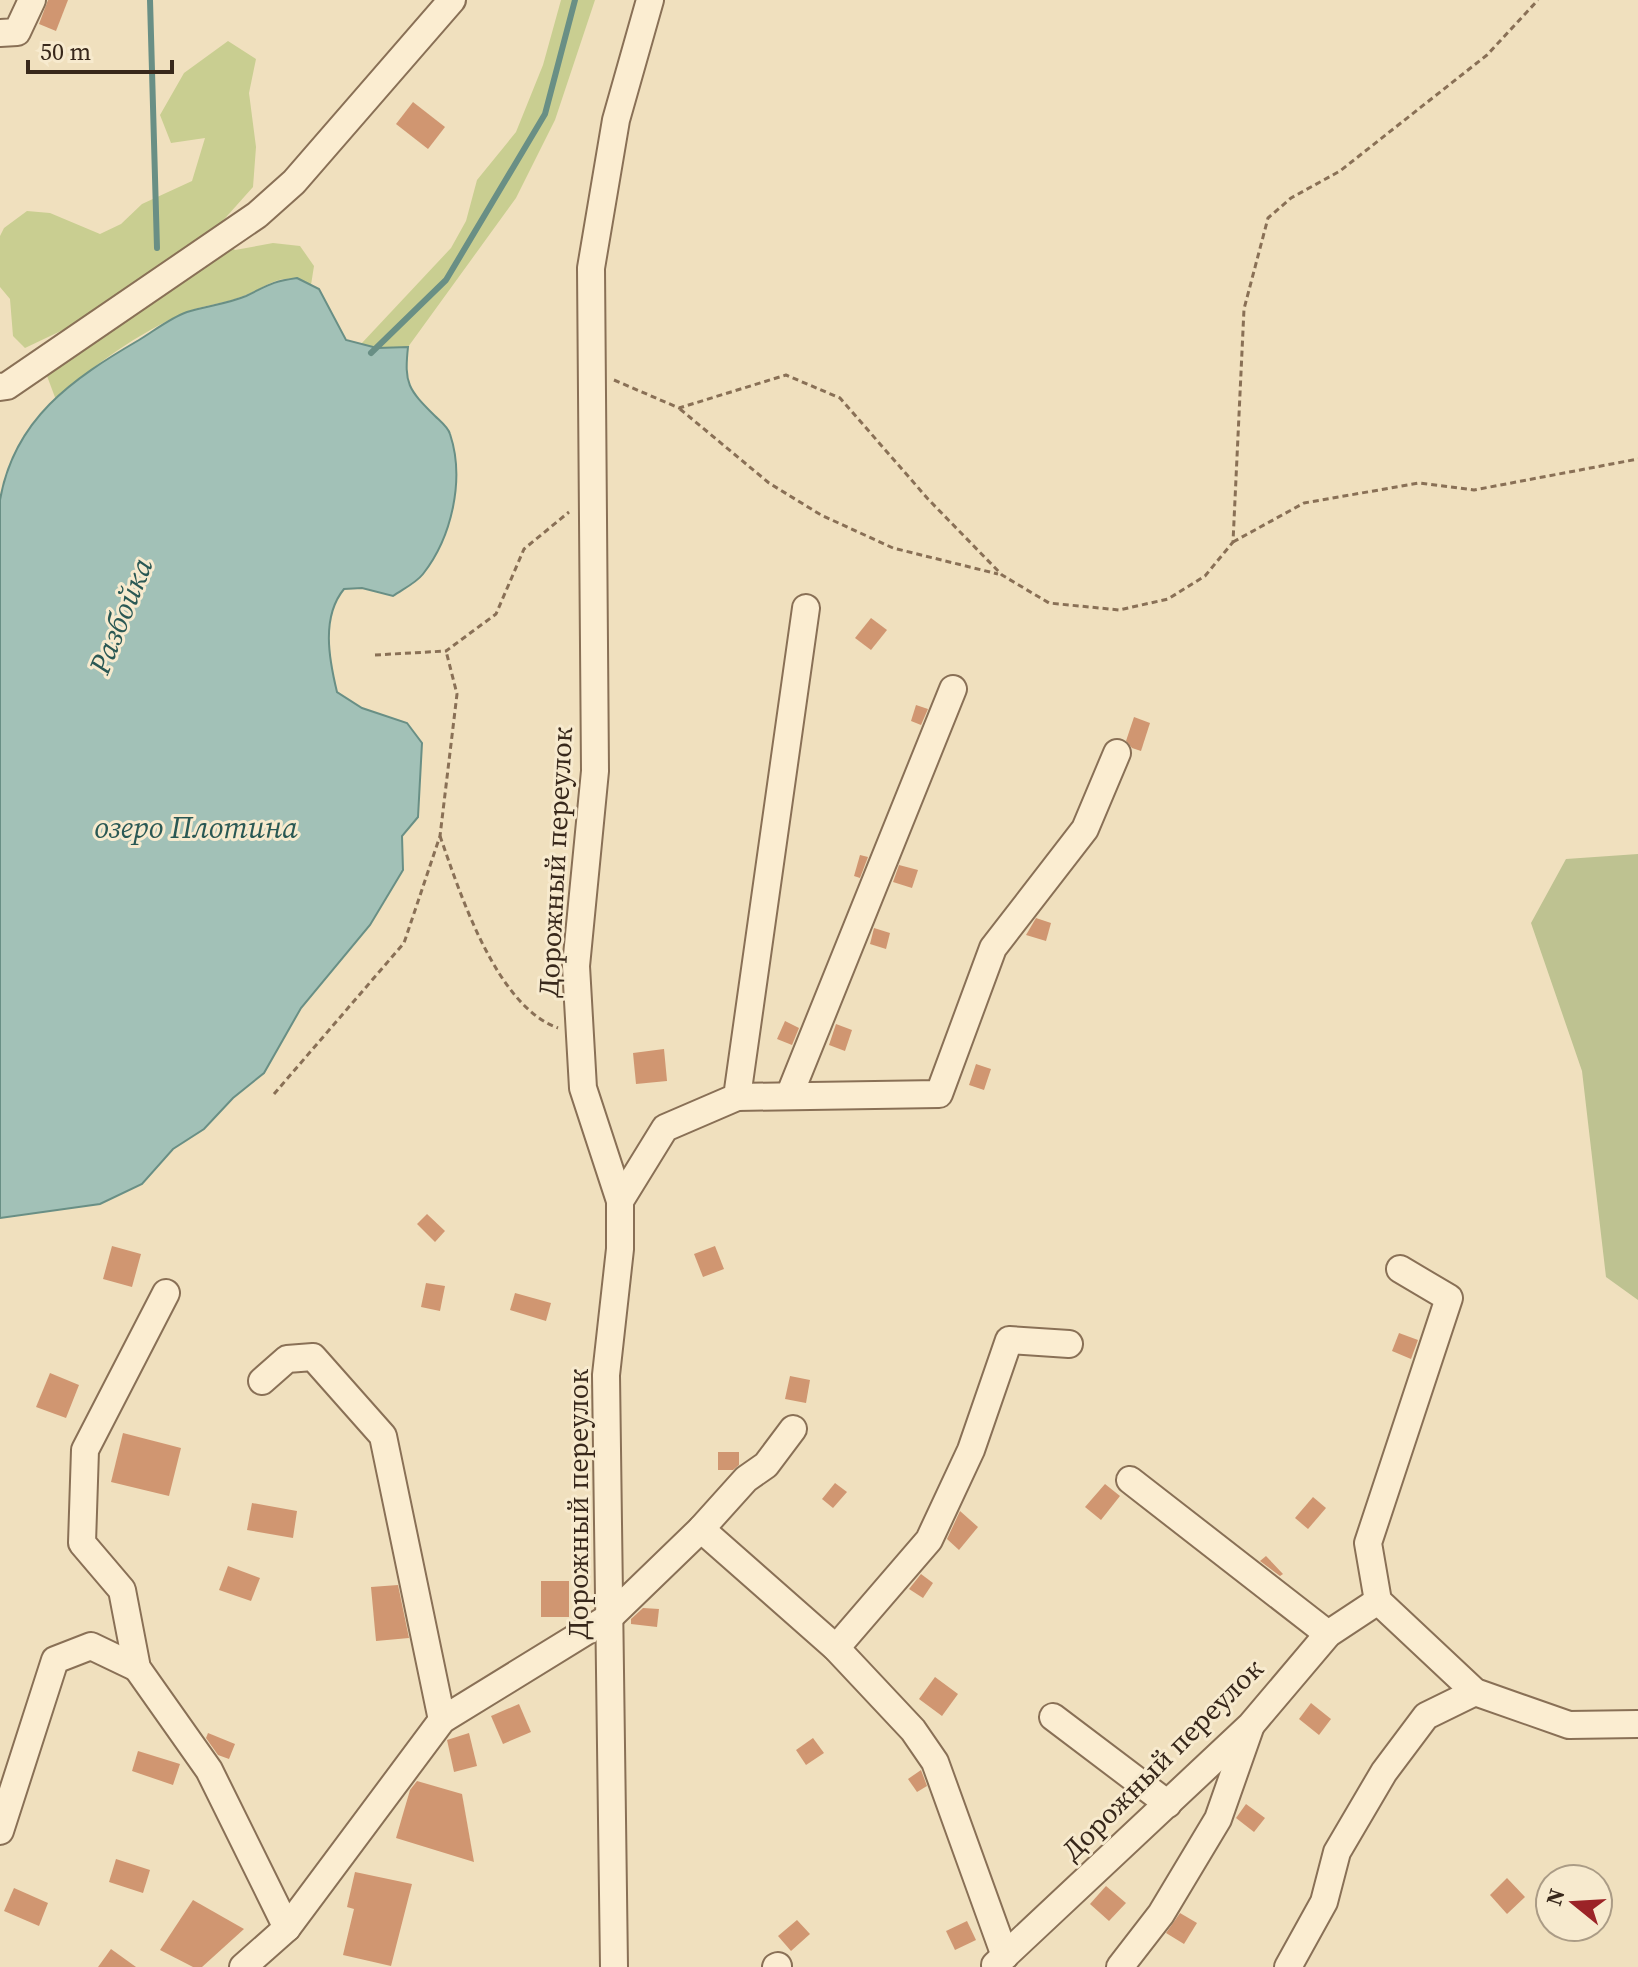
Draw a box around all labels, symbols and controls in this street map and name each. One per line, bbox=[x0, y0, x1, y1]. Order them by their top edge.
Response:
scale bar bbox=[28, 24, 172, 74]
text: 50 m bbox=[40, 35, 91, 68]
water label: Разбойка bbox=[78, 551, 162, 681]
street label: Дорожный переулок bbox=[529, 725, 581, 998]
water label: озеро Плотина bbox=[94, 807, 298, 848]
street label: Дорожный переулок bbox=[559, 1368, 597, 1640]
street label: Дорожный переулок bbox=[1053, 1649, 1272, 1868]
north arrow bbox=[1534, 1863, 1614, 1943]
text: N bbox=[1538, 1885, 1572, 1909]

